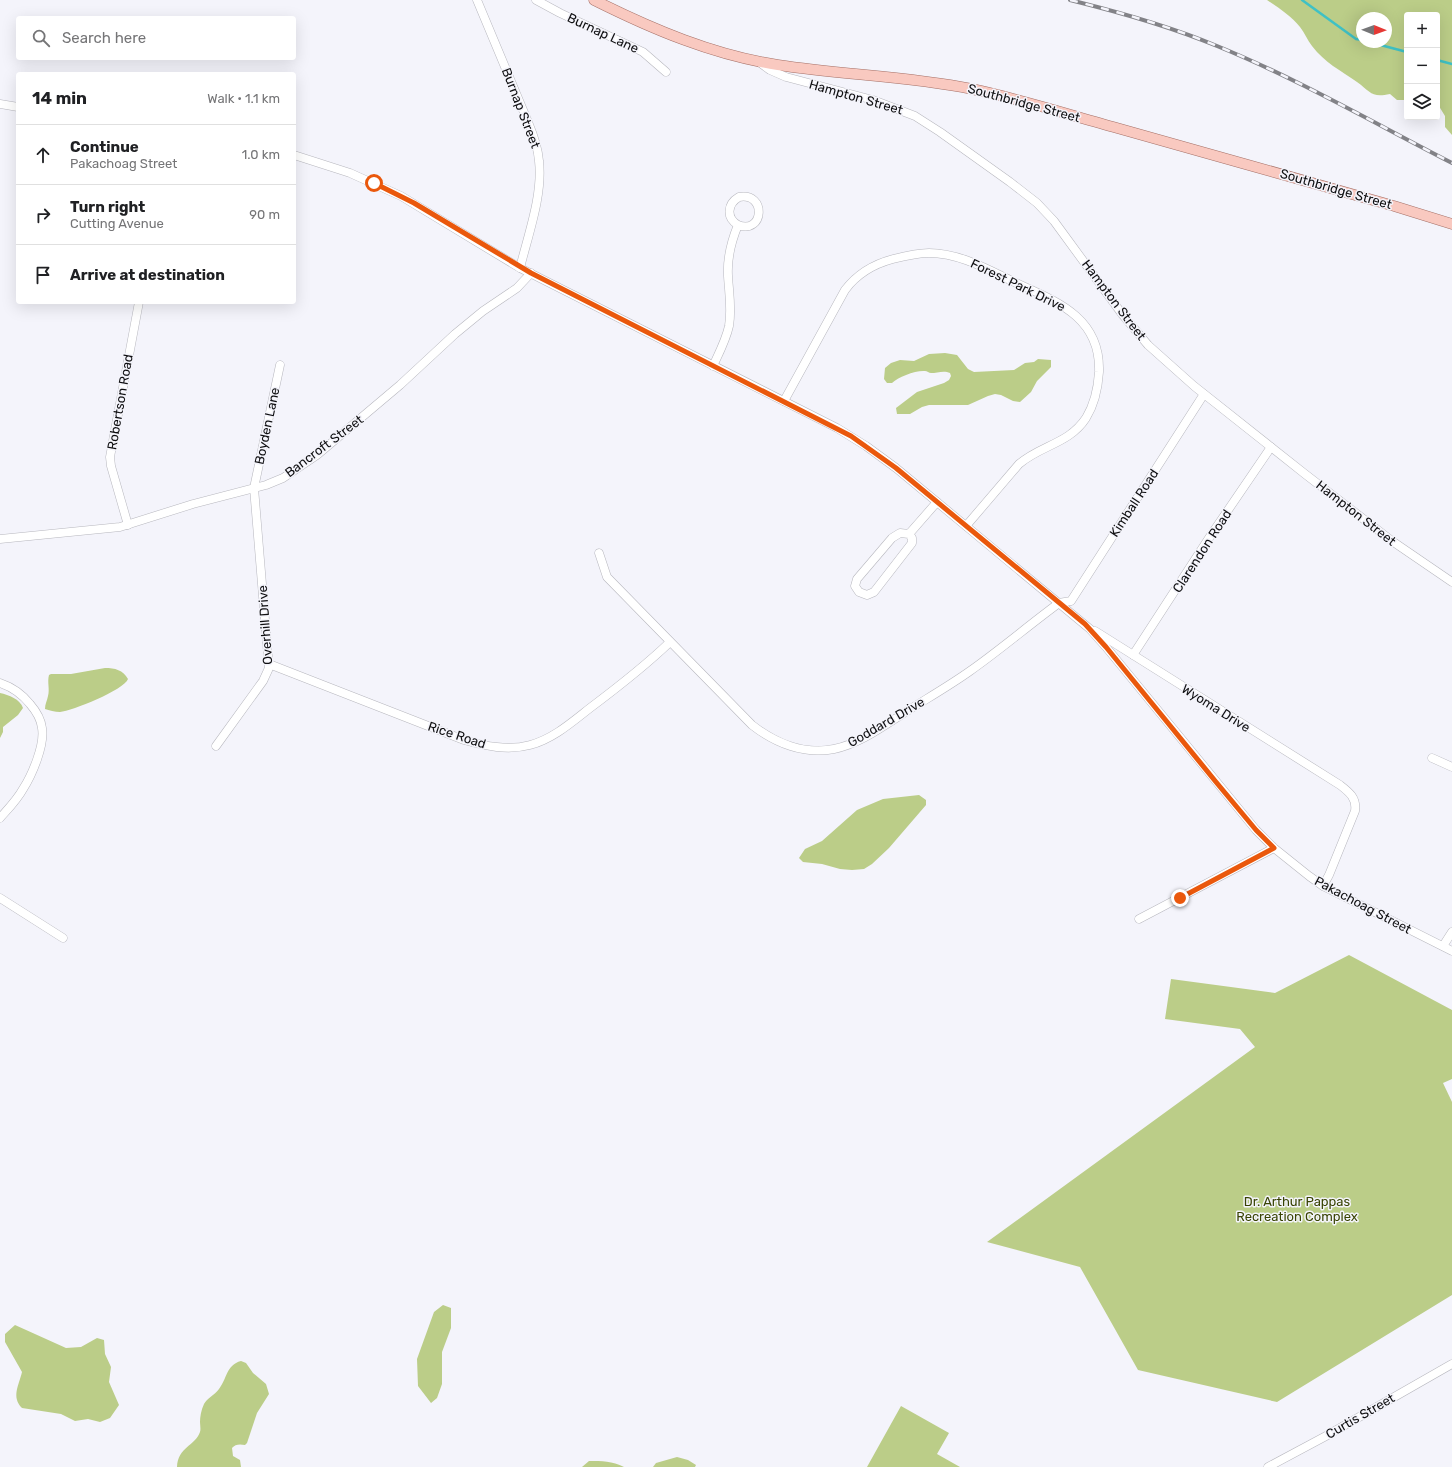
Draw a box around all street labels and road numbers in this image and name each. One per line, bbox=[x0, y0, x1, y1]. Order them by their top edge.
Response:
street label: Burnap Lane bbox=[565, 10, 641, 56]
street label: Burnap Street bbox=[499, 66, 543, 150]
street label: Hampton Street bbox=[807, 76, 905, 118]
street label: Southbridge Street bbox=[966, 81, 1082, 126]
street label: Southbridge Street bbox=[1278, 166, 1394, 213]
street label: Forest Park Drive bbox=[968, 256, 1068, 314]
street label: Hampton Street bbox=[1079, 257, 1149, 343]
street label: Robertson Road bbox=[104, 353, 136, 451]
street label: Boyden Lane bbox=[251, 386, 283, 466]
street label: Bancroft Street bbox=[282, 412, 366, 480]
street label: Kimball Road bbox=[1107, 466, 1161, 540]
street label: Hampton Street bbox=[1313, 477, 1399, 549]
street label: Clarendon Road bbox=[1170, 507, 1234, 595]
street label: Overhill Drive bbox=[255, 585, 275, 665]
street label: Wyoma Drive bbox=[1179, 681, 1253, 735]
street label: Goddard Drive bbox=[845, 694, 927, 750]
street label: Rice Road bbox=[426, 719, 488, 751]
street label: Pakachoag Street bbox=[1312, 873, 1414, 938]
street label: Curtis Street bbox=[1323, 1390, 1397, 1442]

